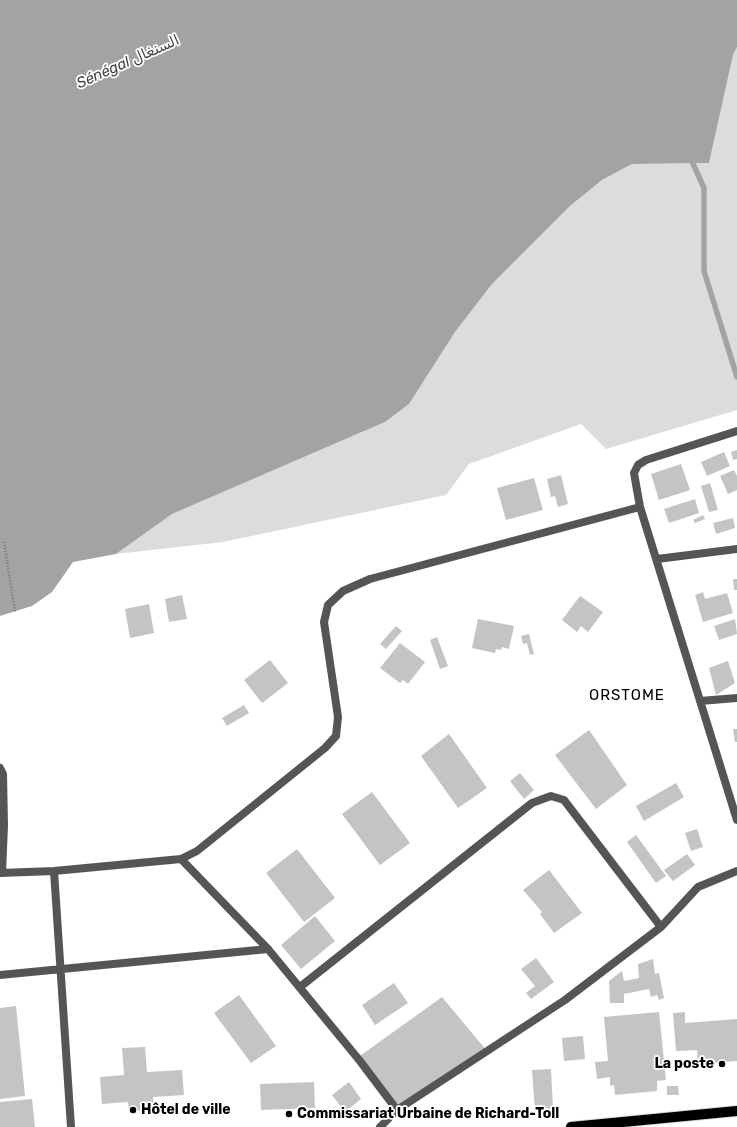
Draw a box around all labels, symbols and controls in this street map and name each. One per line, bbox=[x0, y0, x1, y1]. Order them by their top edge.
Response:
water label: Sénégal السنغال bbox=[74, 31, 182, 93]
district label: ORSTOME bbox=[589, 687, 665, 705]
place label: La poste bbox=[654, 1056, 714, 1072]
marker: La poste bbox=[717, 1059, 727, 1069]
place label: Hôtel de ville bbox=[141, 1102, 231, 1118]
marker: Hôtel de ville bbox=[128, 1105, 138, 1115]
place label: Commissariat Urbaine de Richard-Toll bbox=[297, 1106, 559, 1122]
marker: Commissariat Urbaine de Richard-Toll bbox=[284, 1109, 294, 1119]

